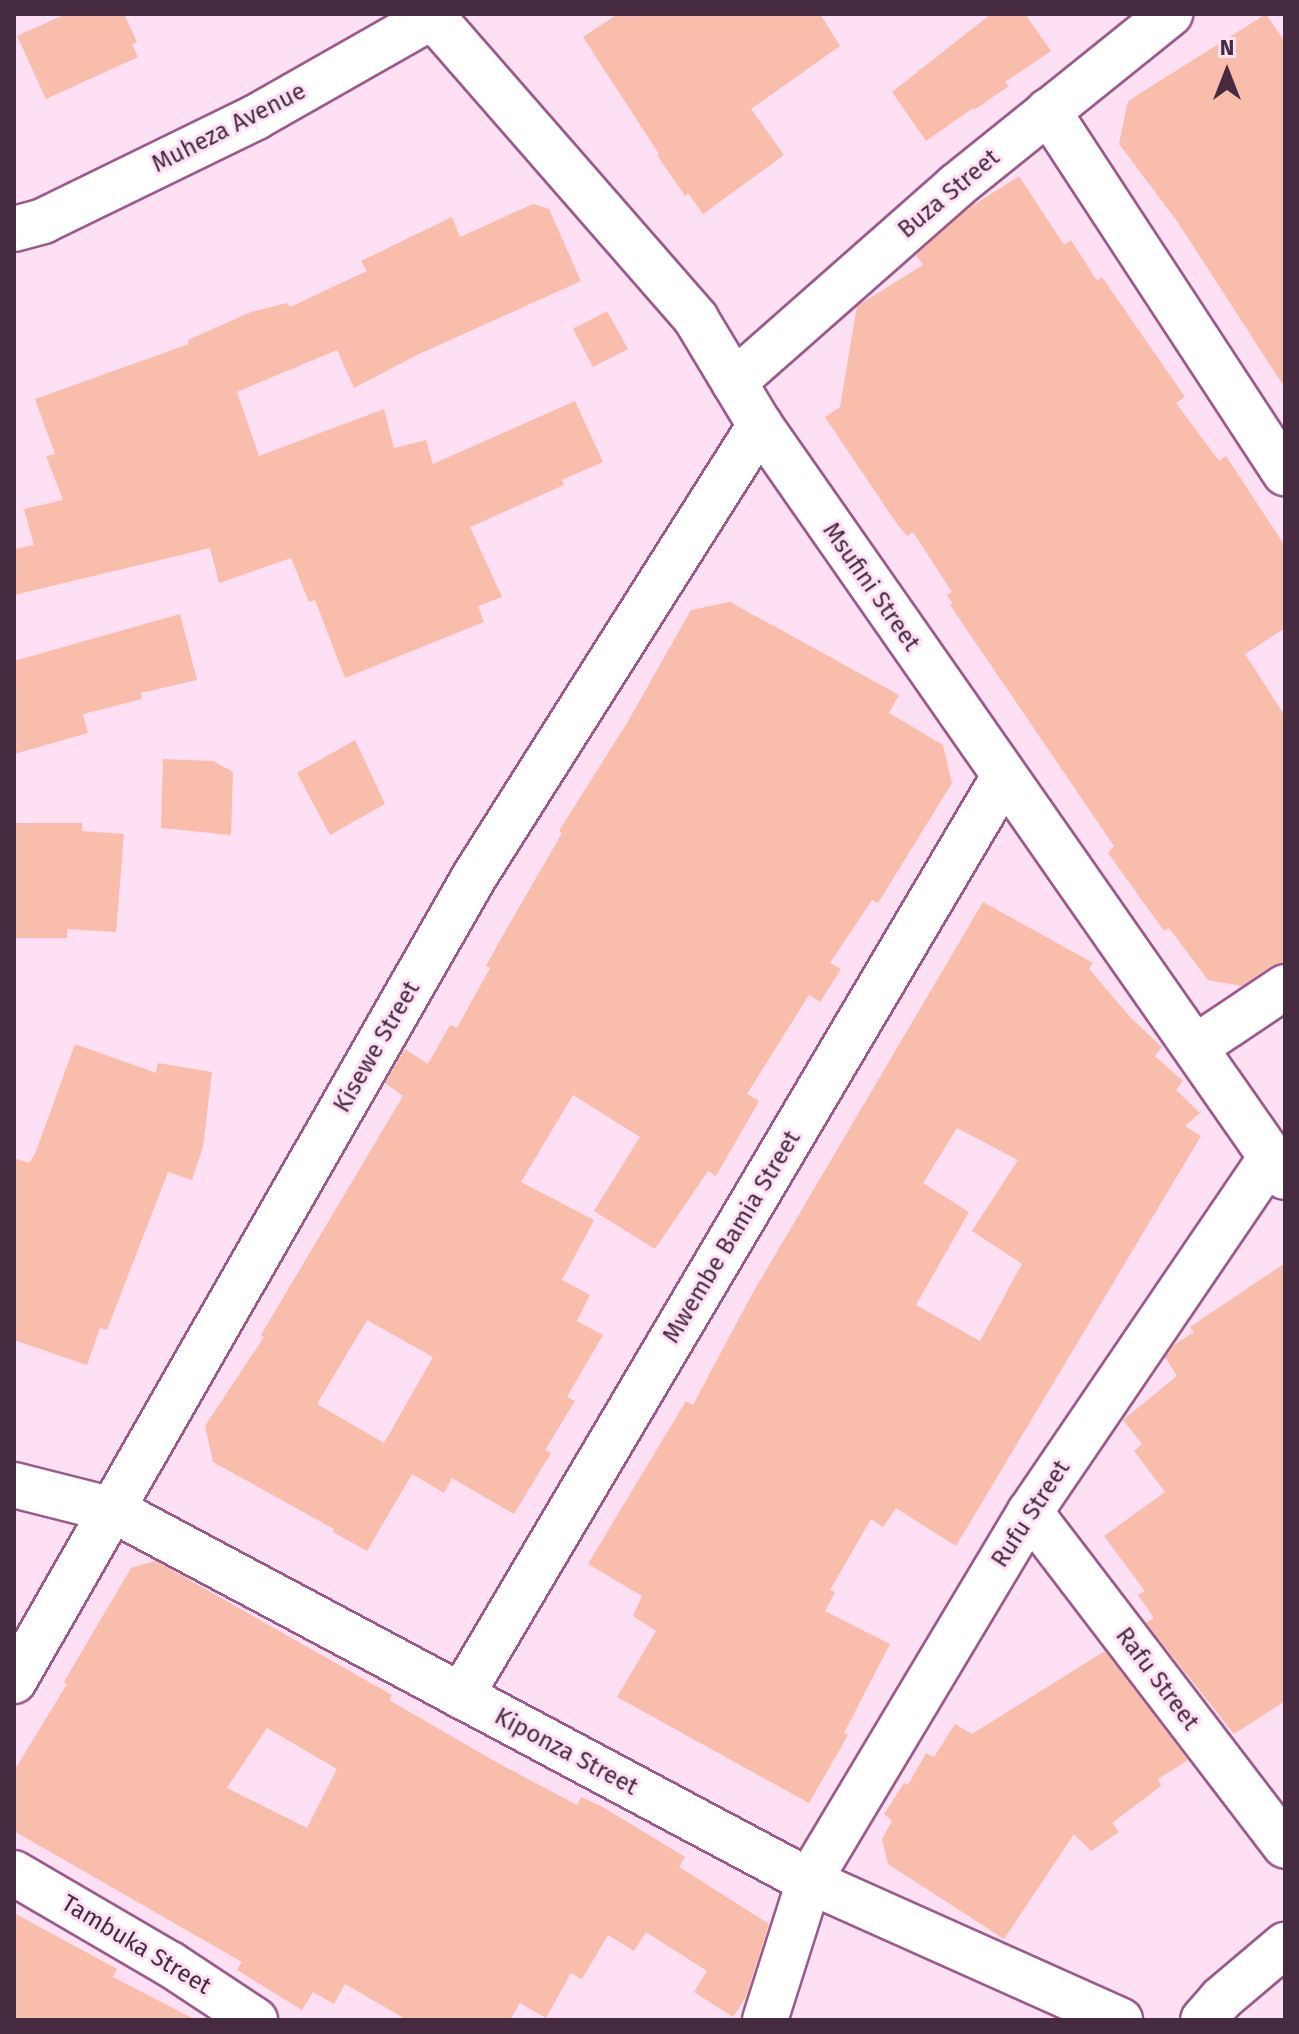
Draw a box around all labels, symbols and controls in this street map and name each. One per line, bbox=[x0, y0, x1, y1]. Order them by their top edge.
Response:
north arrow bbox=[1187, 32, 1267, 112]
text: N bbox=[1220, 34, 1234, 61]
street label: Muheza Avenue bbox=[147, 77, 311, 179]
street label: Buza Street bbox=[893, 143, 1005, 245]
street label: Msufini Street bbox=[816, 517, 926, 657]
street label: Kisewe Street bbox=[328, 976, 426, 1118]
street label: Mwembe Bamia Street bbox=[657, 1126, 807, 1348]
street label: Rufu Street bbox=[986, 1455, 1076, 1573]
street label: Rafu Street bbox=[1109, 1622, 1205, 1736]
street label: Kiponza Street bbox=[490, 1702, 642, 1802]
street label: Tambuka Street bbox=[56, 1889, 216, 2001]

